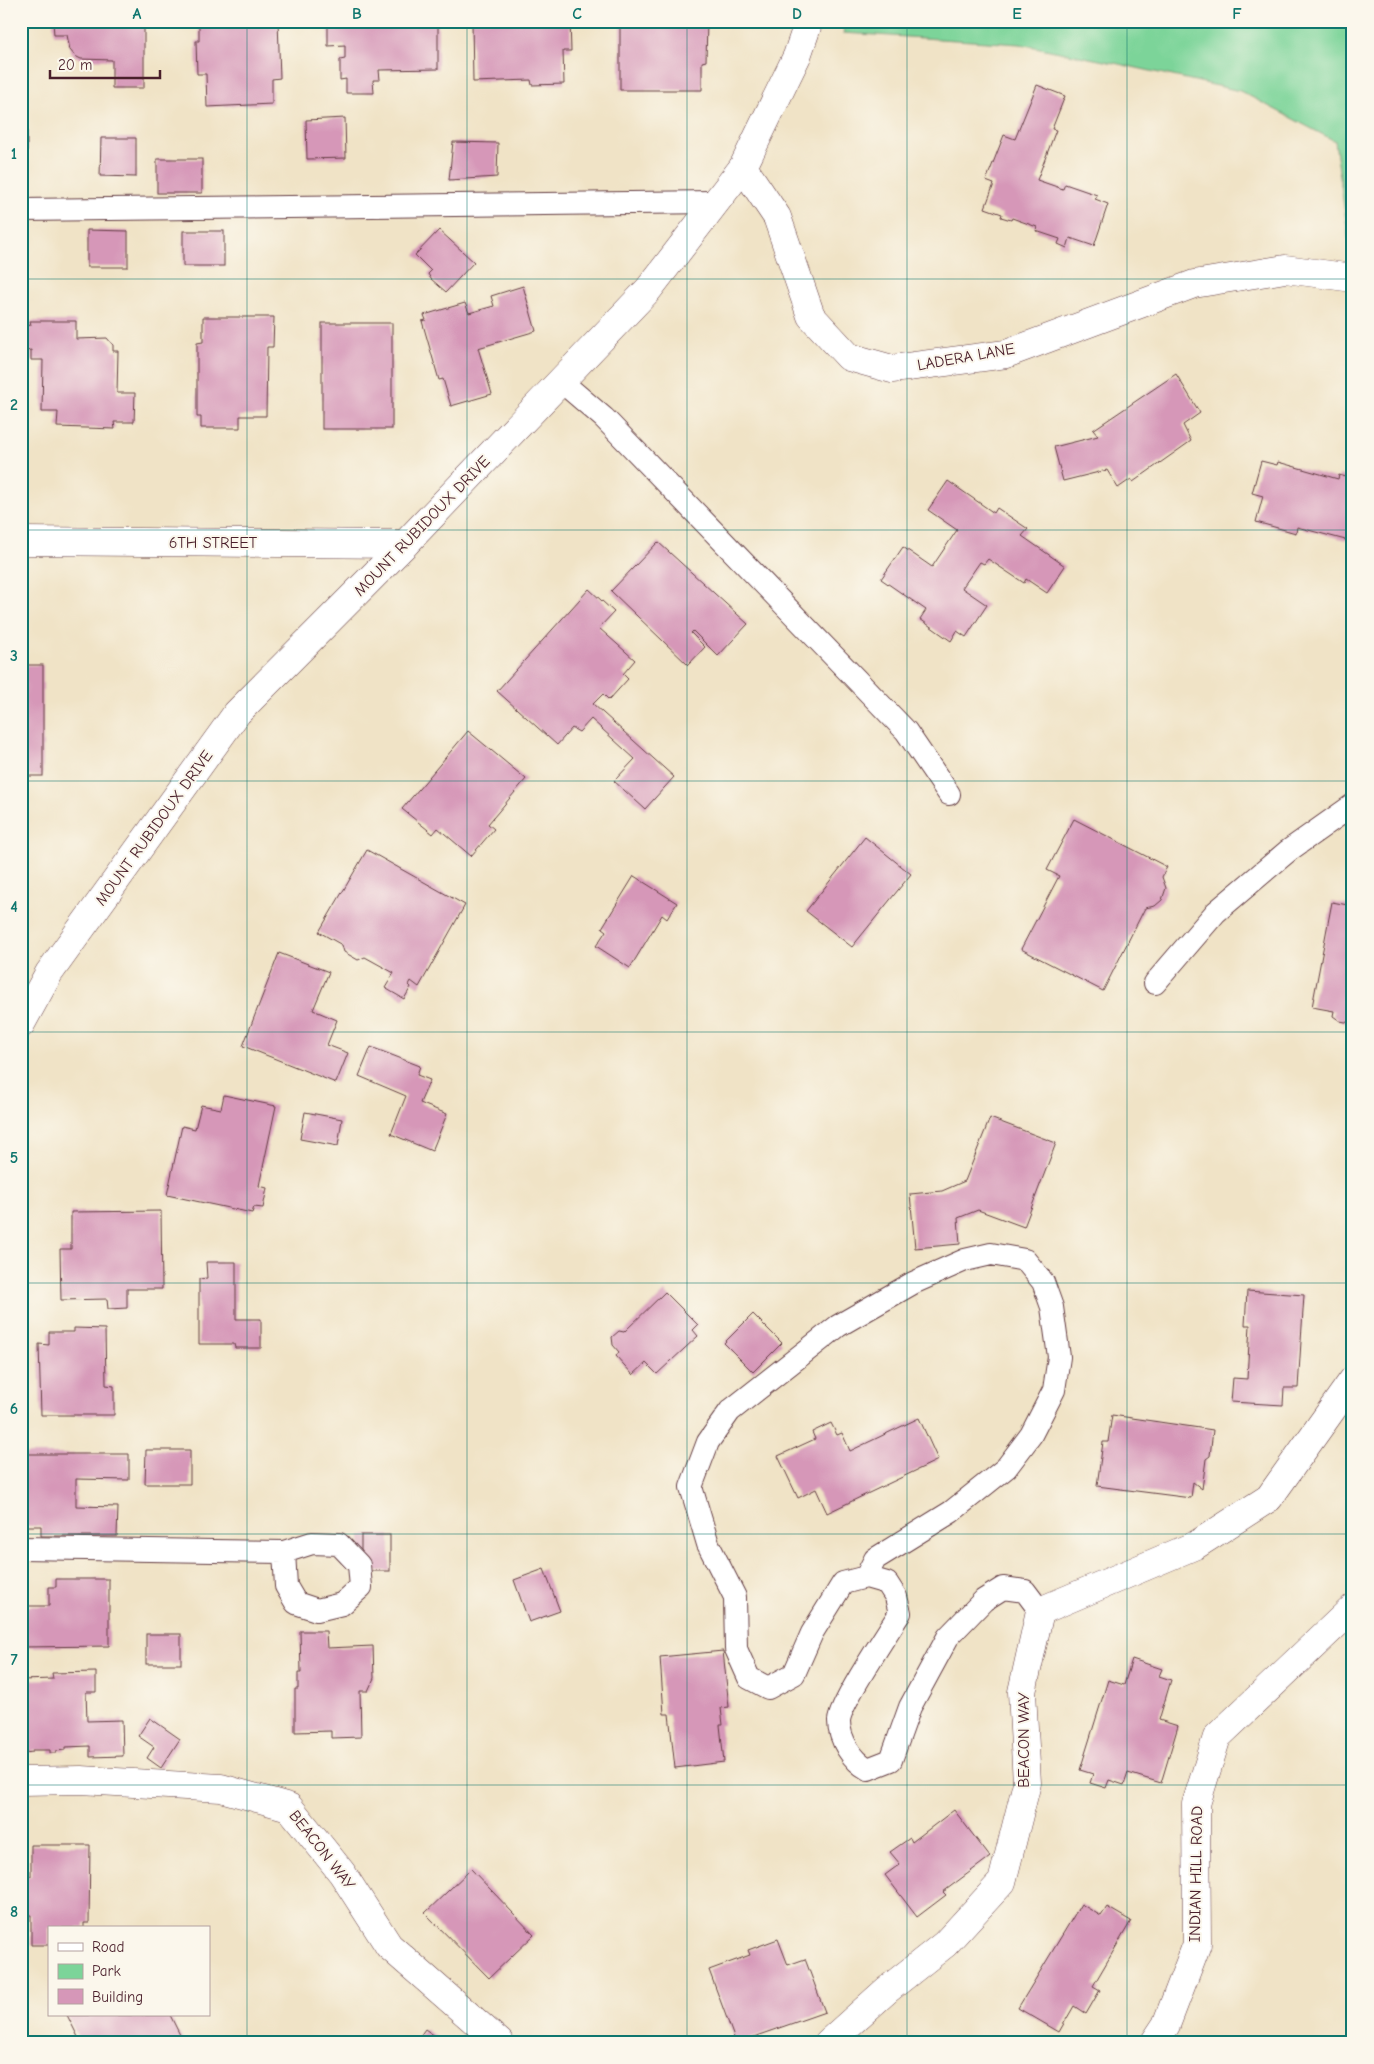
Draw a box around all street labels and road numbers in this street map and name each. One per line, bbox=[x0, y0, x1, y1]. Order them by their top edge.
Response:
street label: LADERA LANE bbox=[916, 340, 1016, 374]
street label: MOUNT RUBIDOUX DRIVE bbox=[350, 452, 494, 600]
street label: 6TH STREET bbox=[169, 534, 258, 552]
street label: MOUNT RUBIDOUX DRIVE bbox=[92, 747, 217, 909]
street label: BEACON WAY bbox=[1015, 1692, 1033, 1788]
street label: INDIAN HILL ROAD bbox=[1186, 1806, 1206, 1942]
street label: BEACON WAY bbox=[285, 1807, 359, 1894]

